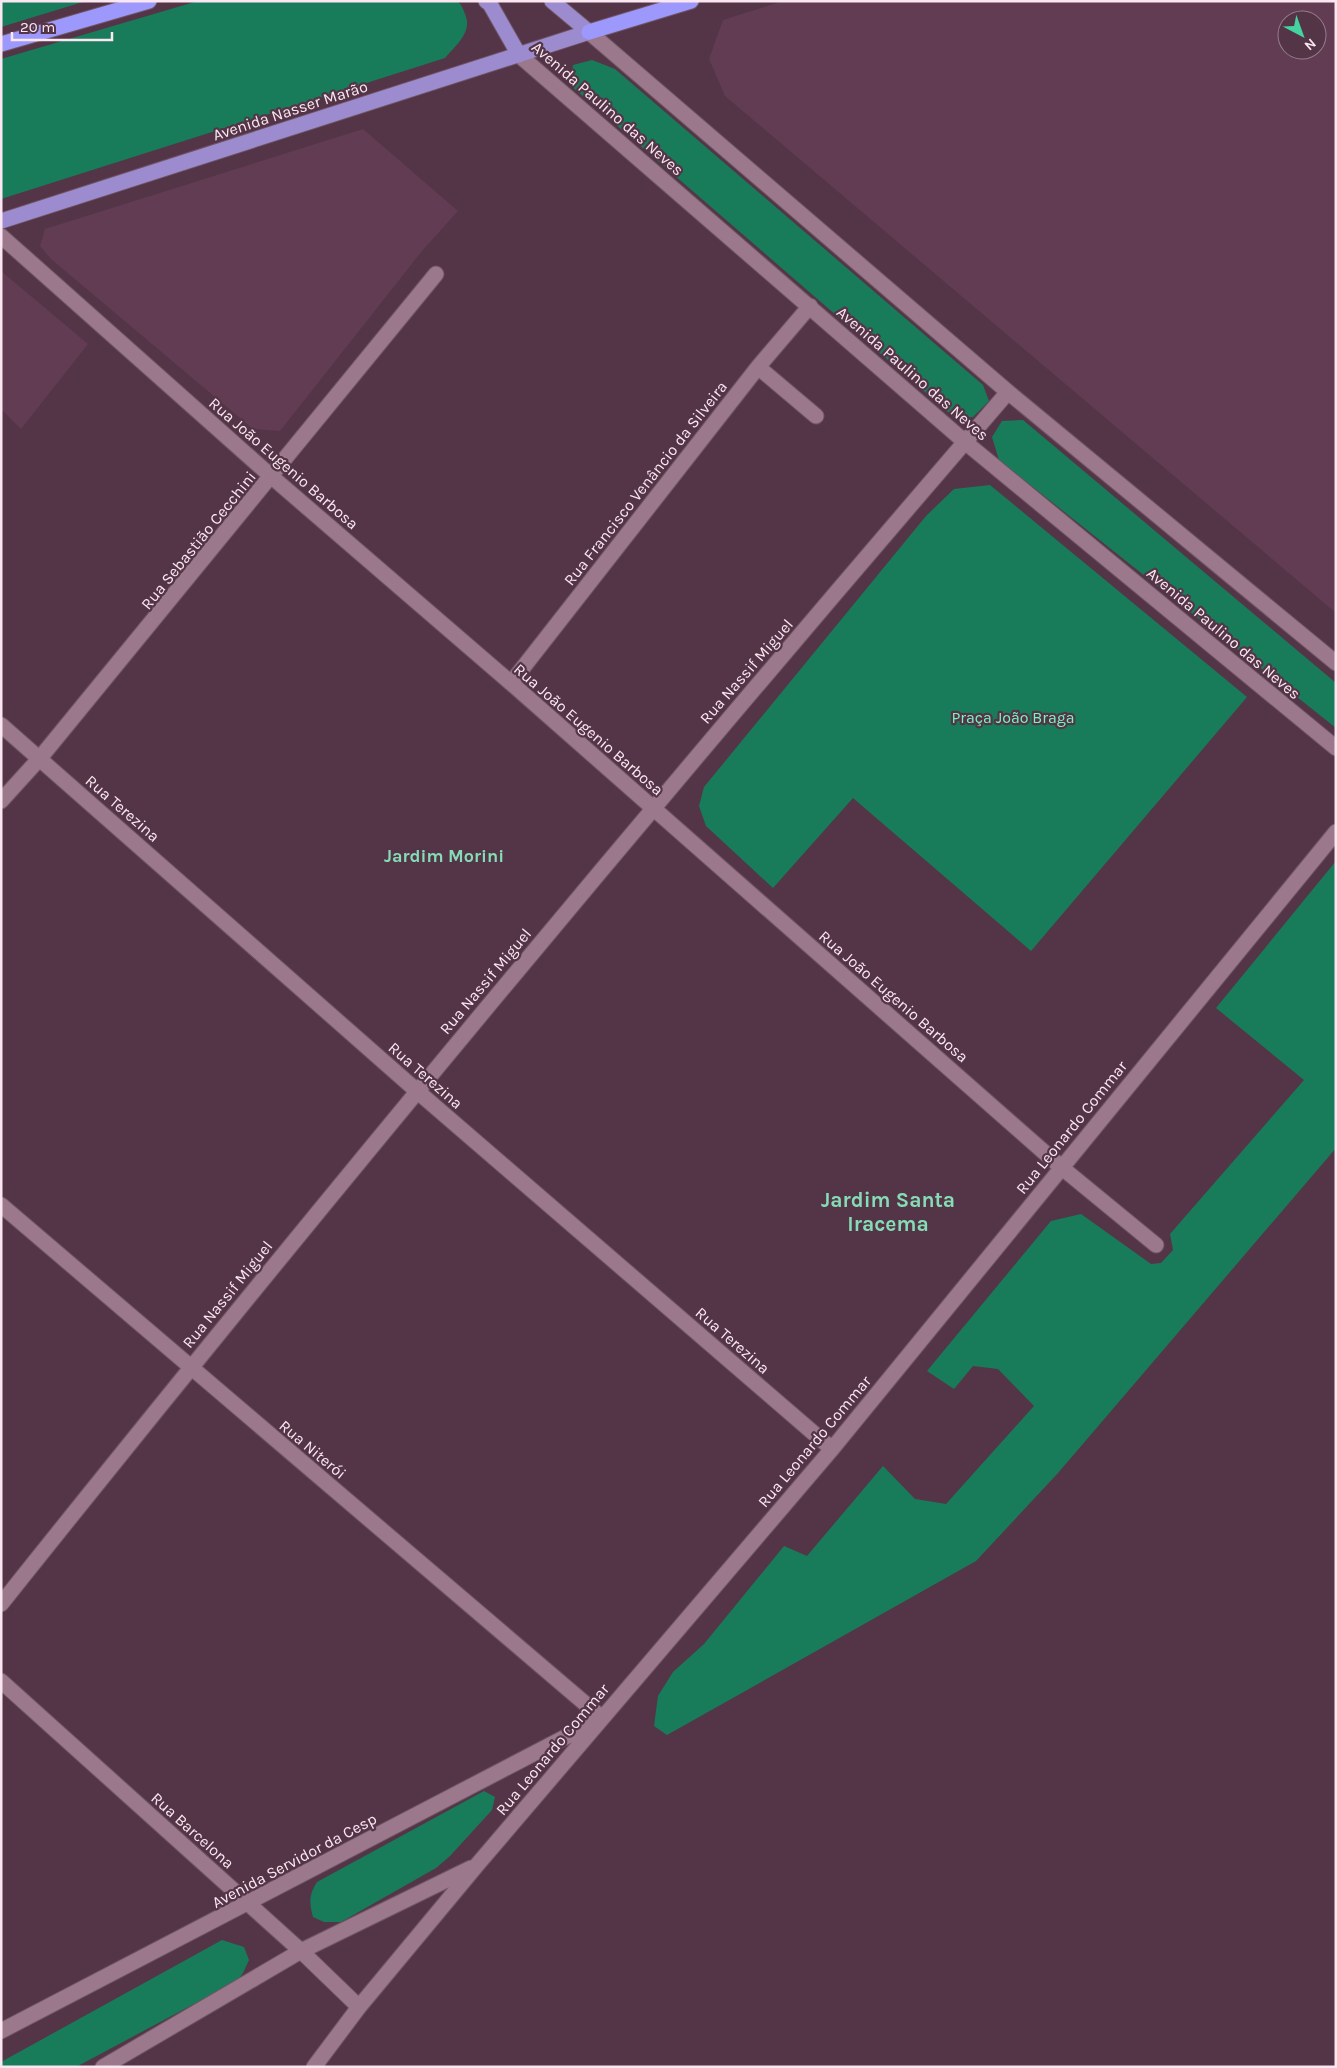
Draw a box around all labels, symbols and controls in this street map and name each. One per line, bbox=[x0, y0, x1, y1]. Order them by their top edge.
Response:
scale bar bbox=[12, 10, 112, 42]
north arrow bbox=[1277, 10, 1327, 60]
text: 20 m bbox=[20, 18, 55, 36]
text: N bbox=[1301, 35, 1320, 54]
street label: Avenida Paulino das Neves bbox=[528, 37, 687, 179]
street label: Avenida Nasser Marão bbox=[210, 76, 370, 144]
street label: Avenida Paulino das Neves bbox=[833, 302, 992, 444]
street label: Rua Francisco Venâncio da Silveira bbox=[560, 377, 731, 589]
street label: Rua João Eugenio Barbosa bbox=[205, 393, 362, 533]
street label: Rua Sebastião Cecchini bbox=[137, 467, 260, 613]
street label: Avenida Paulino das Neves bbox=[1143, 564, 1304, 703]
street label: Rua Nassif Miguel bbox=[696, 615, 797, 728]
street label: Rua João Eugenio Barbosa bbox=[510, 659, 667, 799]
park label: Praça João Braga bbox=[951, 708, 1075, 727]
street label: Rua Terezina bbox=[82, 771, 164, 846]
district label: Jardim Morini bbox=[384, 845, 504, 867]
street label: Rua Nassif Miguel bbox=[436, 924, 535, 1038]
street label: Rua João Eugenio Barbosa bbox=[815, 926, 972, 1066]
street label: Rua Terezina bbox=[385, 1038, 467, 1113]
street label: Rua Leonardo Commar bbox=[1012, 1057, 1131, 1198]
district label: Jardim Santa Iracema bbox=[821, 1188, 955, 1236]
street label: Rua Nassif Miguel bbox=[178, 1237, 276, 1352]
street label: Rua Terezina bbox=[692, 1303, 774, 1378]
street label: Rua Leonardo Commar bbox=[754, 1372, 875, 1511]
street label: Rua Niterói bbox=[275, 1416, 350, 1483]
street label: Rua Leonardo Commar bbox=[492, 1680, 613, 1819]
street label: Rua Barcelona bbox=[147, 1788, 238, 1872]
street label: Avenida Servidor da Cesp bbox=[209, 1809, 380, 1912]

